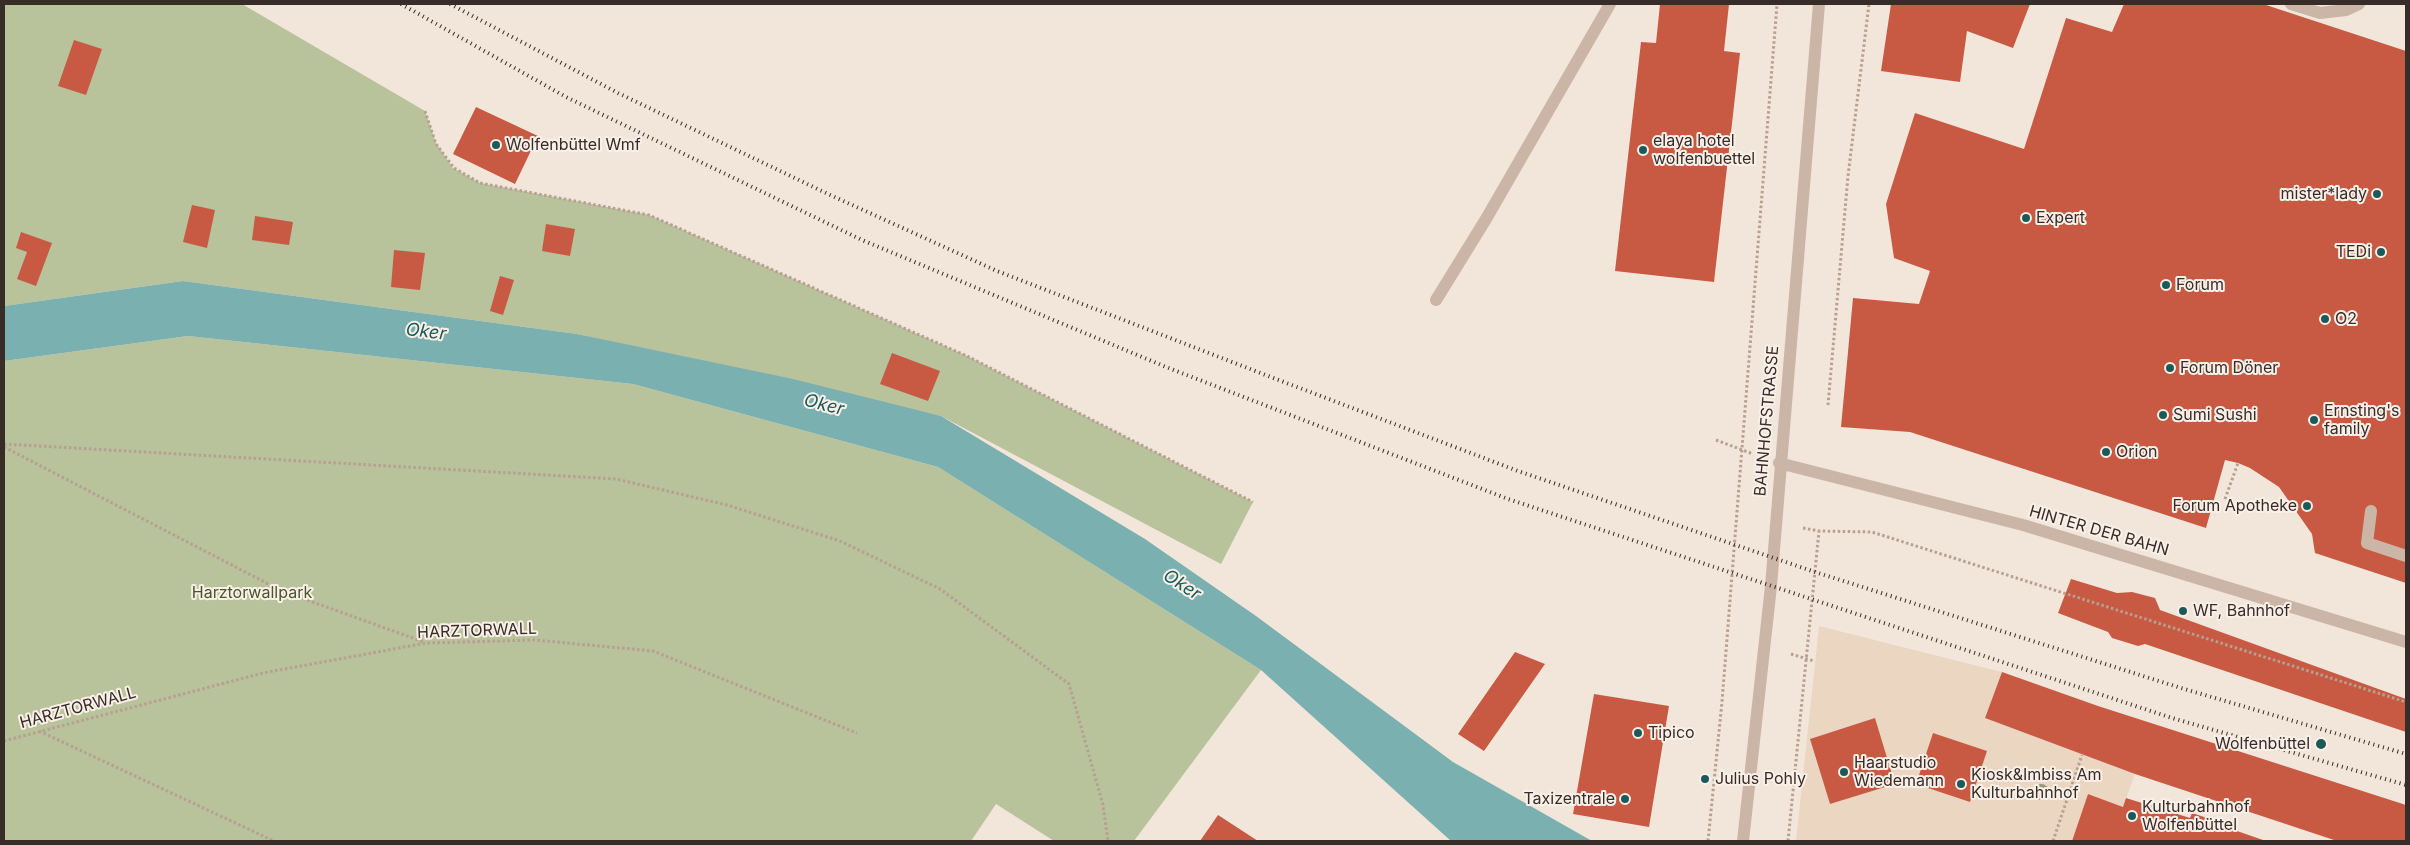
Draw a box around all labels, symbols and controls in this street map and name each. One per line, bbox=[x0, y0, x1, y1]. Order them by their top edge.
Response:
place label: elaya hotel wolfenbuettel bbox=[1653, 131, 1755, 169]
place label: Wolfenbüttel Wmf bbox=[506, 135, 641, 155]
marker: Wolfenbüttel Wmf bbox=[490, 139, 502, 151]
marker: elaya hotel wolfenbuettel bbox=[1637, 144, 1649, 156]
place label: mister*lady bbox=[2280, 184, 2367, 204]
marker: mister*lady bbox=[2371, 188, 2383, 200]
place label: Expert bbox=[2036, 208, 2085, 228]
marker: Expert bbox=[2020, 212, 2032, 224]
place label: TEDi bbox=[2336, 242, 2371, 262]
marker: TEDi bbox=[2375, 246, 2387, 258]
place label: Forum bbox=[2176, 275, 2224, 295]
marker: Forum bbox=[2160, 279, 2172, 291]
place label: O2 bbox=[2335, 309, 2357, 329]
marker: O2 bbox=[2319, 313, 2331, 325]
water label: Oker bbox=[405, 319, 447, 345]
street label: BAHNHOFSTRASSE bbox=[1751, 345, 1783, 497]
place label: Forum Döner bbox=[2180, 358, 2278, 378]
marker: Forum Döner bbox=[2164, 362, 2176, 374]
water label: Oker bbox=[802, 390, 846, 420]
place label: Ernsting's family bbox=[2324, 401, 2399, 439]
place label: Sumi Sushi bbox=[2173, 405, 2257, 425]
marker: Sumi Sushi bbox=[2157, 409, 2169, 421]
marker: Ernsting's family bbox=[2308, 414, 2320, 426]
place label: Orion bbox=[2116, 442, 2157, 462]
marker: Orion bbox=[2100, 446, 2112, 458]
place label: Forum Apotheke bbox=[2172, 496, 2297, 516]
marker: Forum Apotheke bbox=[2301, 500, 2313, 512]
street label: HINTER DER BAHN bbox=[2027, 502, 2171, 560]
water label: Oker bbox=[1159, 565, 1205, 605]
park label: Harztorwallpark bbox=[192, 583, 312, 603]
place label: WF, Bahnhof bbox=[2193, 601, 2290, 621]
marker: WF, Bahnhof bbox=[2177, 605, 2189, 617]
street label: HARZTORWALL bbox=[417, 619, 537, 643]
street label: HARZTORWALL bbox=[18, 683, 138, 733]
place label: Tipico bbox=[1648, 723, 1695, 743]
marker: Tipico bbox=[1632, 727, 1644, 739]
place label: Wolfenbüttel bbox=[2215, 734, 2310, 754]
marker: Wolfenbüttel bbox=[2314, 737, 2328, 751]
place label: Haarstudio Wiedemann bbox=[1854, 753, 1944, 791]
place label: Kiosk&Imbiss Am Kulturbahnhof bbox=[1971, 765, 2101, 803]
marker: Haarstudio Wiedemann bbox=[1838, 766, 1850, 778]
place label: Julius Pohly bbox=[1715, 769, 1806, 789]
marker: Julius Pohly bbox=[1699, 773, 1711, 785]
marker: Kiosk&Imbiss Am Kulturbahnhof bbox=[1955, 778, 1967, 790]
place label: Taxizentrale bbox=[1523, 789, 1615, 809]
marker: Taxizentrale bbox=[1619, 793, 1631, 805]
place label: Kulturbahnhof Wolfenbüttel bbox=[2142, 797, 2250, 835]
marker: Kulturbahnhof Wolfenbüttel bbox=[2126, 810, 2138, 822]

